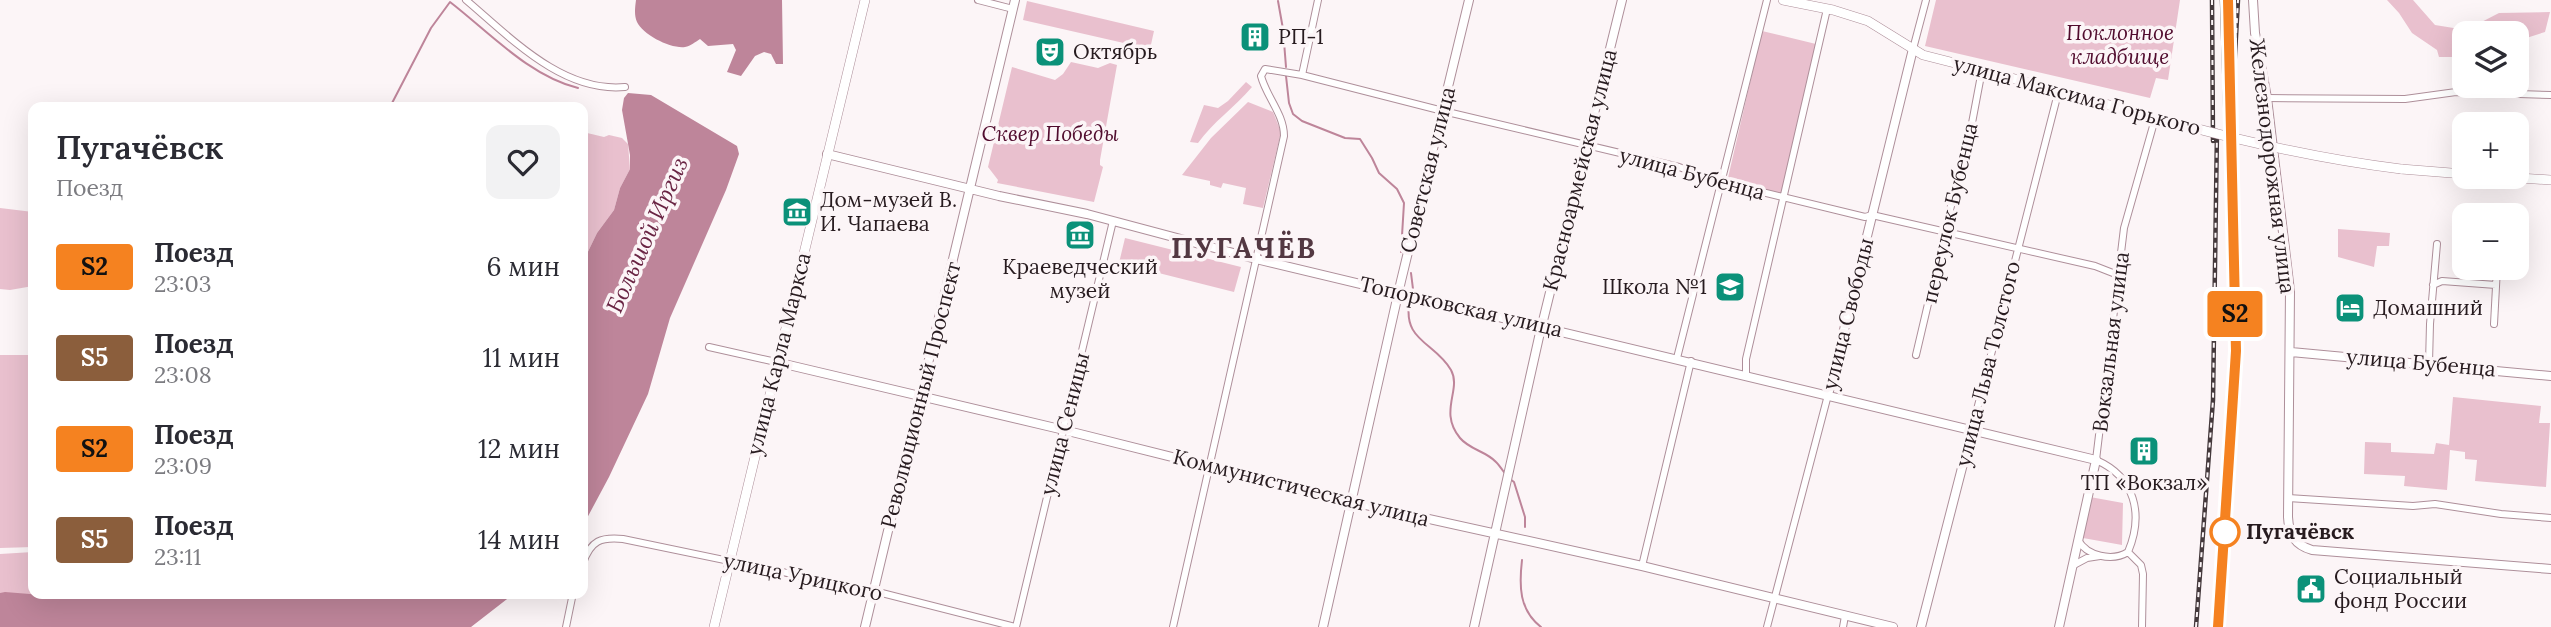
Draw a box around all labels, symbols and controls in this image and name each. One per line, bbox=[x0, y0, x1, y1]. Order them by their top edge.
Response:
park label: Поклонное кладбище bbox=[2066, 19, 2174, 70]
building icon: РП-1 bbox=[1238, 20, 1272, 54]
map controls bbox=[2452, 21, 2529, 280]
button: layers bbox=[2452, 21, 2529, 98]
place label: РП-1 bbox=[1278, 23, 1324, 50]
theatre icon: Октябрь bbox=[1033, 35, 1067, 69]
street label: Железнодорожная улица bbox=[2243, 37, 2302, 295]
place label: Октябрь bbox=[1073, 38, 1157, 65]
street label: Красноармейская улица bbox=[1536, 46, 1623, 294]
street label: улица Максима Горького bbox=[1950, 49, 2204, 142]
street label: Советская улица bbox=[1394, 84, 1461, 256]
button: + bbox=[2452, 112, 2529, 189]
park label: Сквер Победы bbox=[982, 120, 1118, 147]
street label: переулок Бубенца bbox=[1916, 120, 1983, 306]
button: heart bbox=[486, 125, 560, 199]
text: Пугачёвск bbox=[56, 126, 224, 168]
street label: улица Бубенца bbox=[1616, 141, 1768, 206]
water label: Большой Иргиз bbox=[599, 153, 694, 317]
text: Поезд bbox=[56, 173, 123, 202]
place label: Дом-музей В. И. Чапаева bbox=[820, 186, 957, 237]
museum icon: Дом-музей В. И. Чапаева bbox=[780, 195, 814, 229]
button: − bbox=[2452, 203, 2529, 280]
museum icon: Краеведческий музей bbox=[1063, 218, 1097, 252]
district label: ПУГАЧЁВ bbox=[1171, 230, 1317, 266]
street label: улица Свободы bbox=[1816, 235, 1879, 393]
text: Поезд bbox=[154, 236, 234, 269]
street label: улица Карла Маркса bbox=[740, 249, 817, 458]
text: 6 мин bbox=[486, 250, 560, 283]
street label: Вокзальная улица bbox=[2086, 250, 2135, 434]
text: S2 bbox=[81, 251, 108, 282]
place label: Краеведческий музей bbox=[1002, 253, 1158, 304]
street label: улица Льва Толстого bbox=[1949, 258, 2026, 469]
street label: Революционный Проспект bbox=[874, 259, 967, 531]
text: 23:03 bbox=[154, 269, 212, 298]
street label: Топорковская улица bbox=[1357, 270, 1565, 343]
school or university icon: Школа №1 bbox=[1713, 270, 1747, 304]
place label: Школа №1 bbox=[1602, 273, 1707, 300]
line badge: S2 bbox=[2204, 291, 2266, 337]
hotel icon: Домашний bbox=[2333, 291, 2367, 325]
place label: Домашний bbox=[2373, 294, 2483, 321]
text: S2 bbox=[2221, 298, 2249, 329]
text: Поезд bbox=[154, 327, 234, 360]
text: 11 мин bbox=[483, 341, 560, 374]
text: S5 bbox=[81, 342, 108, 373]
street label: улица Бубенца bbox=[2345, 343, 2497, 382]
street label: улица Сеницы bbox=[1034, 349, 1095, 498]
text: 23:08 bbox=[154, 360, 212, 389]
text: Поезд bbox=[154, 418, 234, 451]
text: 12 мин bbox=[478, 432, 560, 465]
text: S2 bbox=[81, 433, 108, 464]
building icon: ТП «Вокзал» bbox=[2127, 434, 2161, 468]
street label: Коммунистическая улица bbox=[1170, 443, 1432, 532]
text: 23:09 bbox=[154, 451, 212, 480]
place label: ТП «Вокзал» bbox=[2081, 469, 2207, 496]
text: Поезд bbox=[154, 509, 234, 542]
marker: Пугачёвск bbox=[2210, 517, 2240, 547]
place label: Пугачёвск bbox=[2246, 518, 2355, 545]
text: 14 мин bbox=[478, 523, 560, 556]
text: S5 bbox=[81, 524, 108, 555]
text: 23:11 bbox=[154, 542, 201, 571]
street label: улица Урицкого bbox=[721, 546, 885, 607]
place label: Социальный фонд России bbox=[2334, 563, 2467, 614]
public building icon: Социальный фонд России bbox=[2294, 572, 2328, 606]

